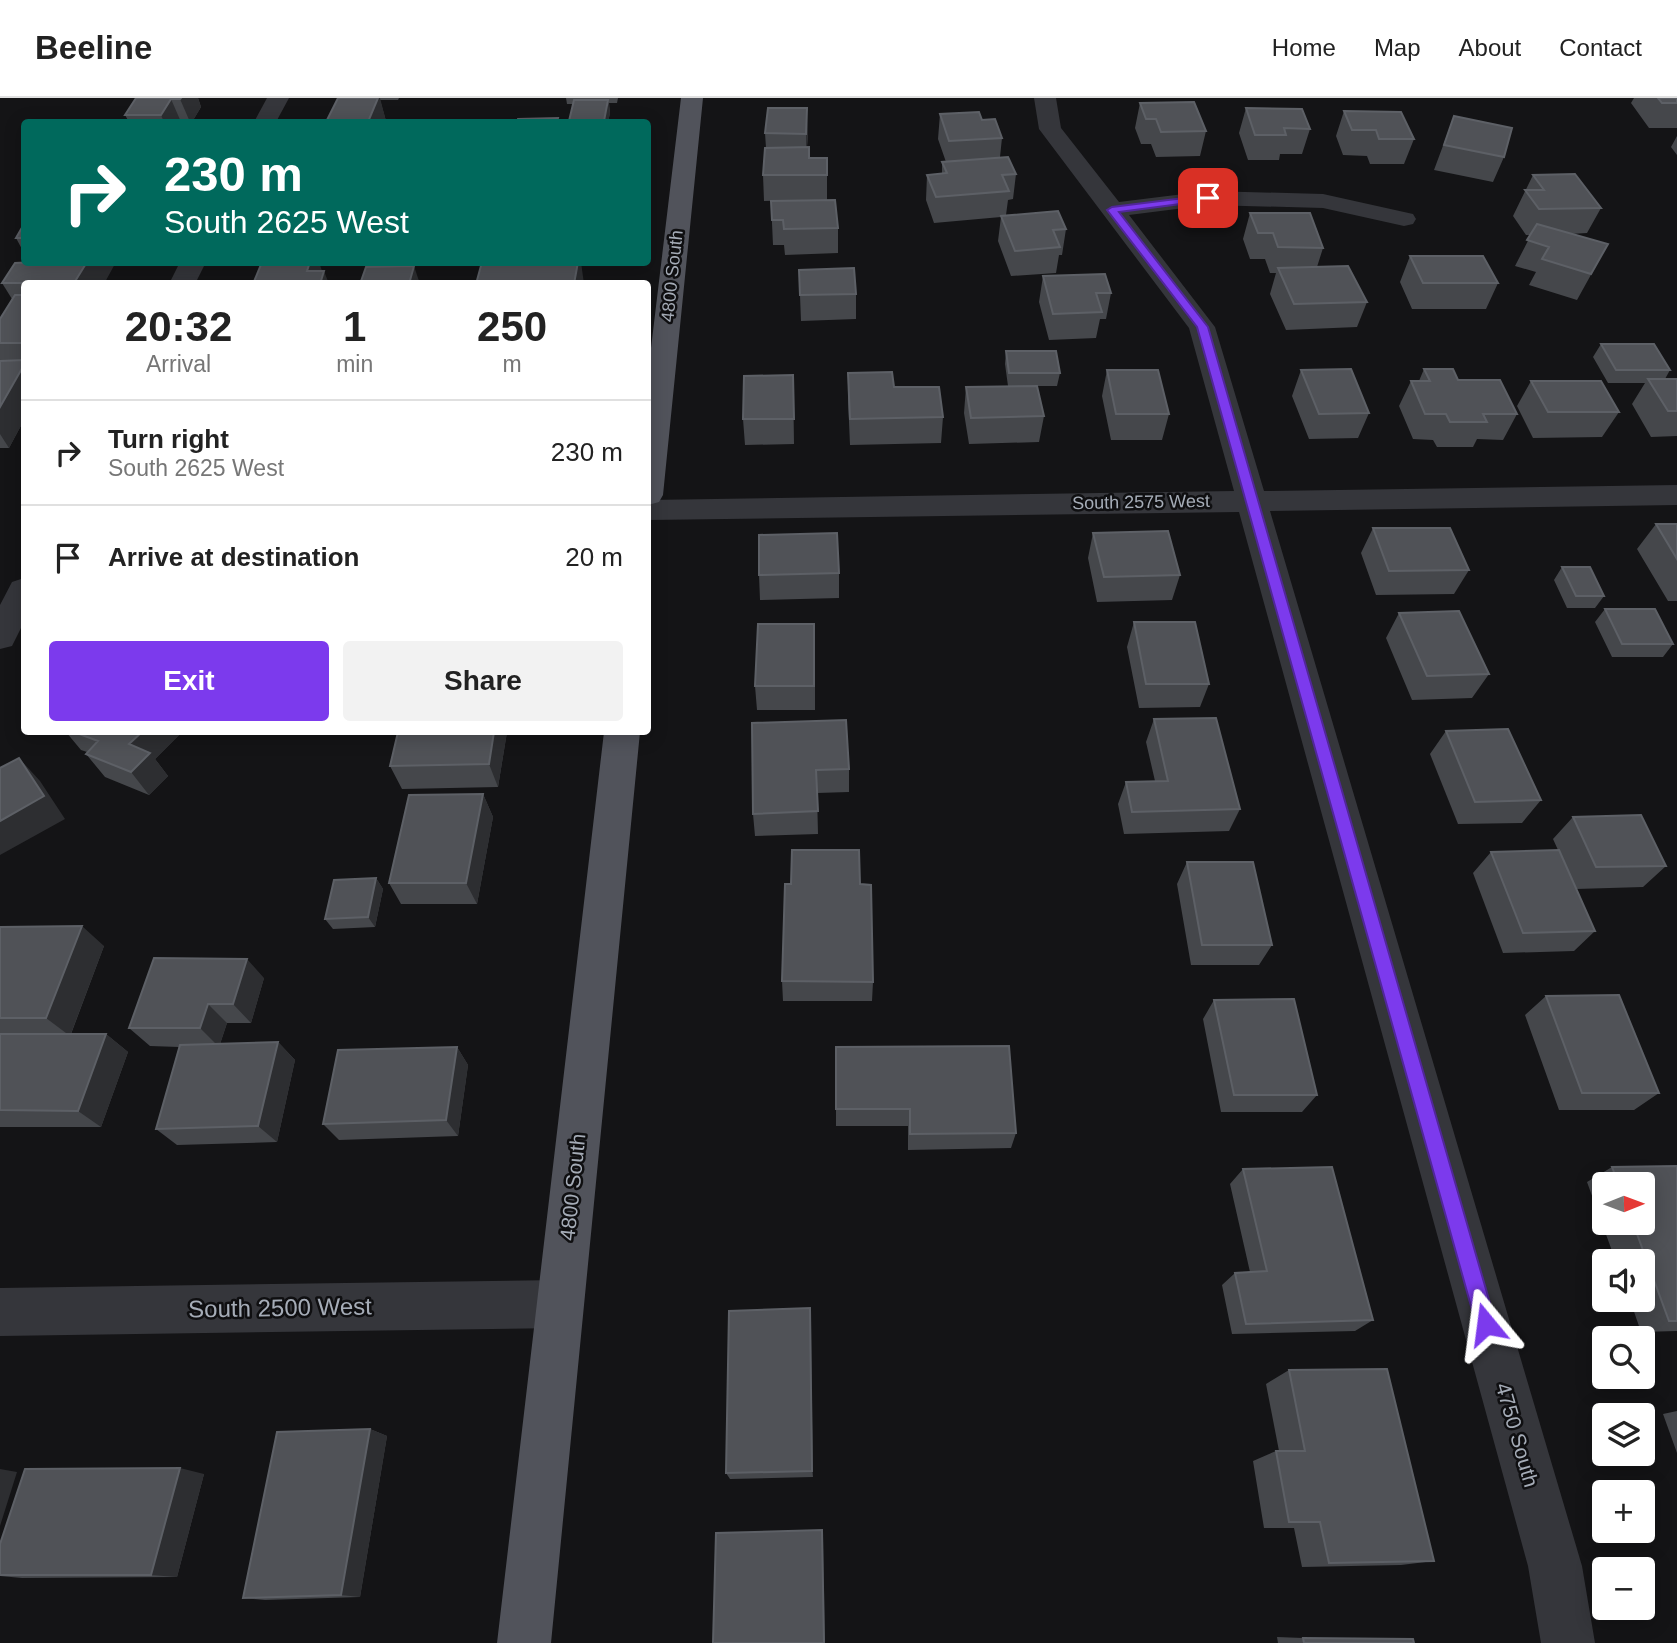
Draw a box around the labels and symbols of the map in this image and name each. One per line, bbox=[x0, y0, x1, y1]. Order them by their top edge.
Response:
pin bbox=[1178, 168, 1238, 228]
street label: 4800 South bbox=[657, 229, 687, 323]
street label: South 2575 West bbox=[1072, 491, 1210, 513]
street label: 4800 South bbox=[555, 1132, 590, 1242]
north arrow bbox=[1592, 1172, 1656, 1236]
position arrow bbox=[1449, 1287, 1523, 1361]
street label: South 2500 West bbox=[188, 1292, 372, 1323]
street label: 4750 South bbox=[1492, 1380, 1543, 1490]

